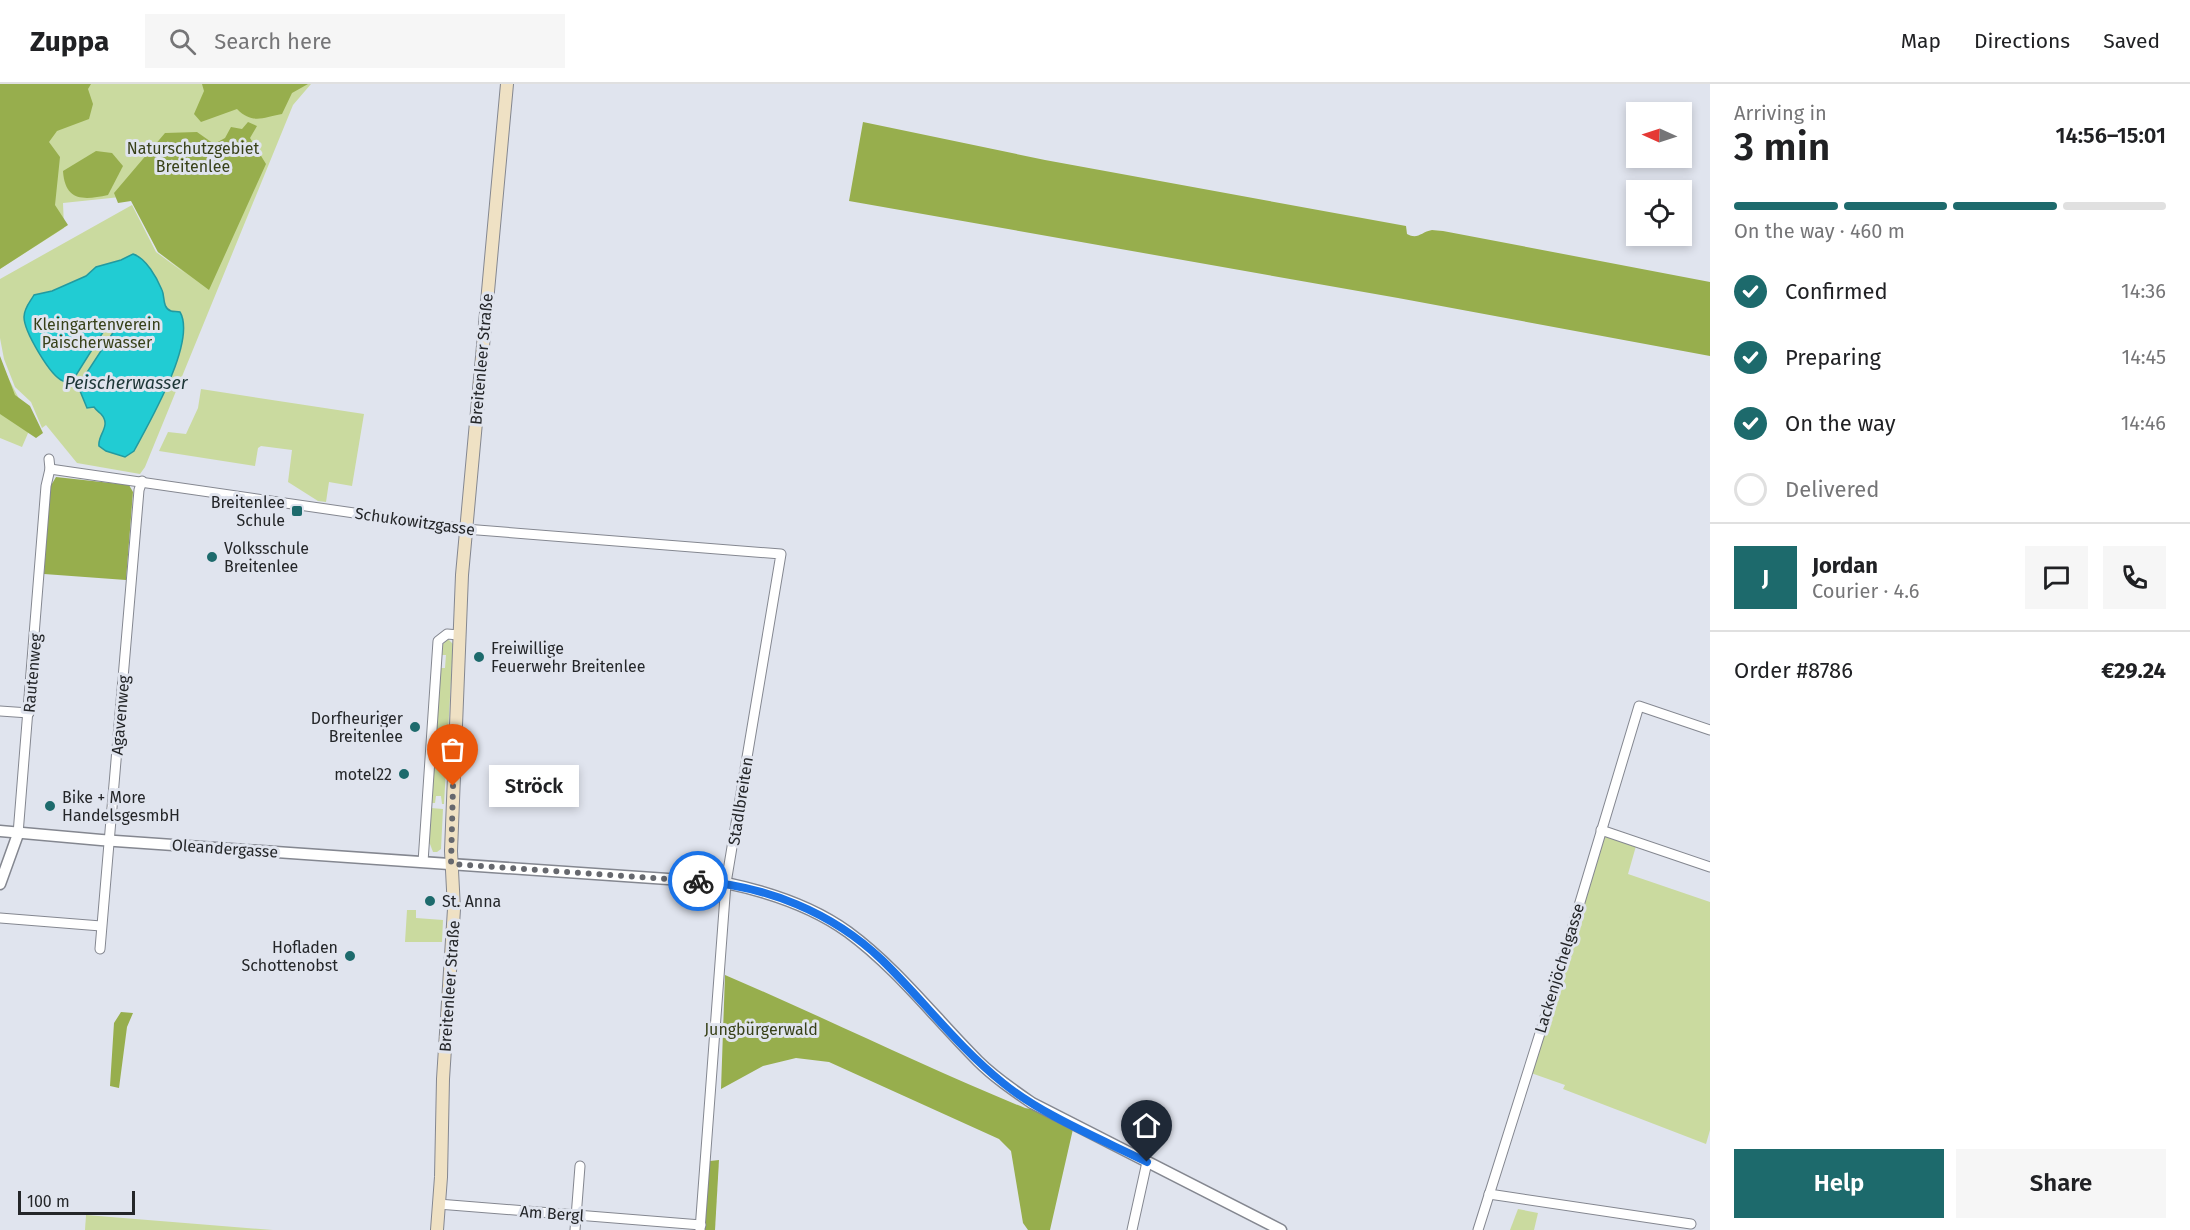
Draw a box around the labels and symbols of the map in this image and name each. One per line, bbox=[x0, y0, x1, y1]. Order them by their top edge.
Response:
north arrow bbox=[1626, 102, 1692, 168]
park label: Naturschutzgebiet Breitenlee bbox=[127, 139, 259, 176]
street label: Breitenleer Straße bbox=[466, 293, 497, 426]
park label: Kleingartenverein Paischerwasser bbox=[33, 315, 161, 352]
water label: Peischerwasser bbox=[64, 372, 189, 394]
place label: Breitenlee Schule bbox=[211, 493, 285, 530]
marker: Breitenlee Schule bbox=[290, 504, 304, 518]
street label: Schukowitzgasse bbox=[354, 504, 476, 539]
place label: Volksschule Breitenlee bbox=[224, 539, 309, 576]
marker: Volksschule Breitenlee bbox=[205, 550, 219, 564]
street label: Rautenweg bbox=[20, 632, 45, 714]
place label: Freiwillige Feuerwehr Breitenlee bbox=[491, 639, 646, 676]
marker: Freiwillige Feuerwehr Breitenlee bbox=[472, 650, 486, 664]
street label: Agavenweg bbox=[108, 674, 134, 756]
place label: Dorfheuriger Breitenlee bbox=[311, 709, 404, 746]
marker: Dorfheuriger Breitenlee bbox=[408, 720, 422, 734]
pin bbox=[427, 724, 478, 786]
street label: Stadlbreiten bbox=[724, 755, 757, 847]
place label: motel22 bbox=[334, 765, 392, 784]
callout: Ströck bbox=[489, 765, 579, 807]
marker: motel22 bbox=[397, 767, 411, 781]
place label: Bike + More HandelsgesmbH bbox=[62, 788, 180, 825]
marker: Bike + More HandelsgesmbH bbox=[43, 799, 57, 813]
street label: Oleandergasse bbox=[171, 835, 279, 862]
courier bbox=[668, 851, 728, 911]
place label: St. Anna bbox=[442, 892, 501, 911]
marker: St. Anna bbox=[423, 894, 437, 908]
street label: Lackenjöchelgasse bbox=[1531, 901, 1588, 1035]
street label: Breitenleer Straße bbox=[435, 920, 464, 1052]
place label: Hofladen Schottenobst bbox=[241, 938, 338, 975]
marker: Hofladen Schottenobst bbox=[343, 949, 357, 963]
park label: Jungbürgerwald bbox=[704, 1020, 818, 1039]
pin bbox=[1121, 1100, 1172, 1162]
scale bar bbox=[18, 1188, 135, 1216]
street label: Am Bergl bbox=[519, 1202, 585, 1225]

